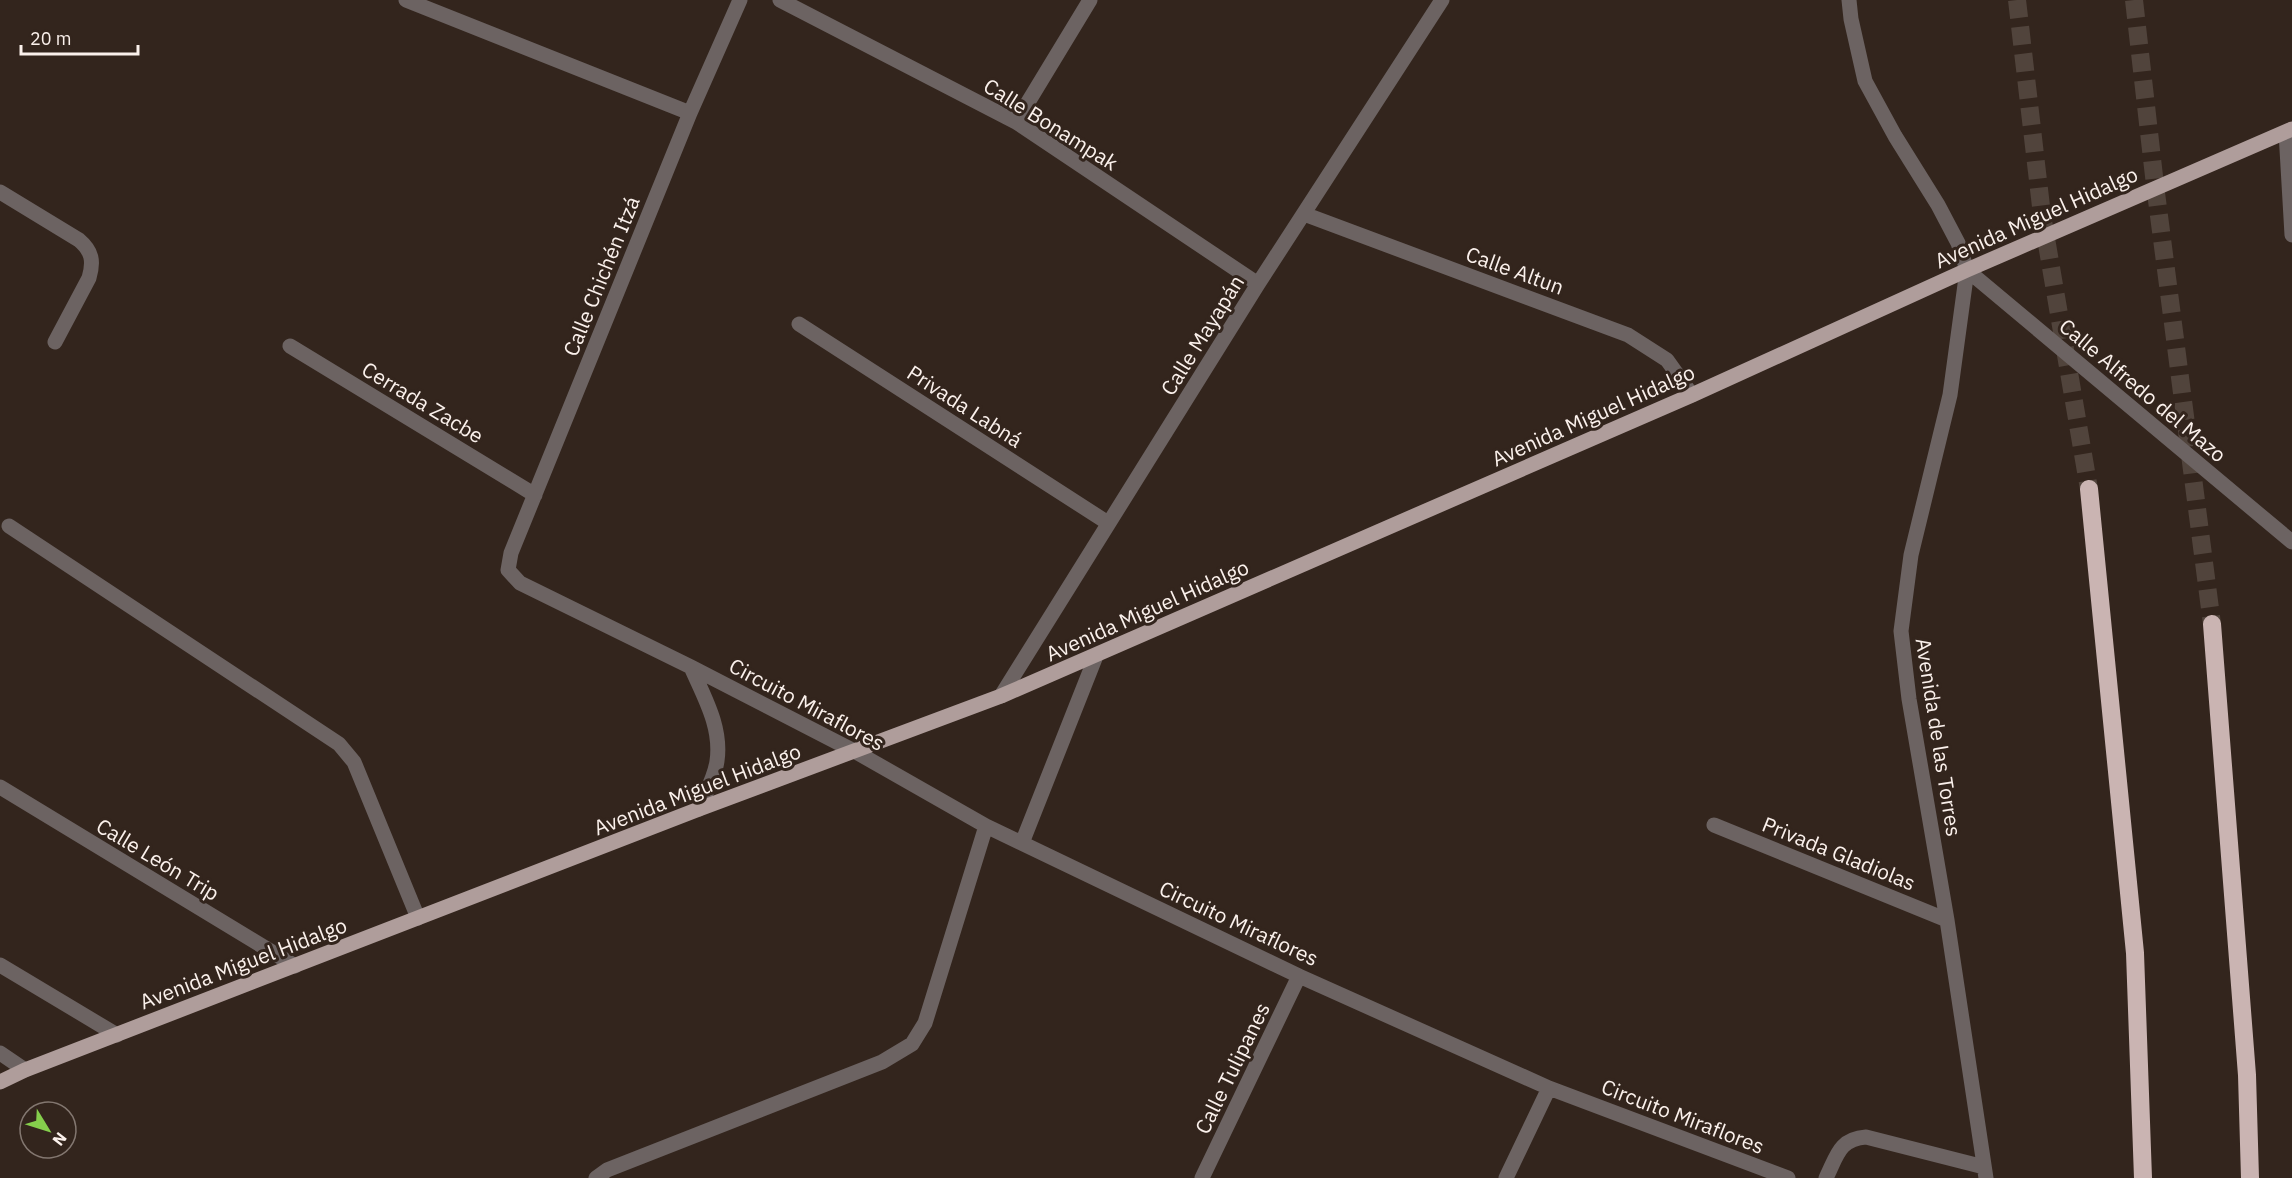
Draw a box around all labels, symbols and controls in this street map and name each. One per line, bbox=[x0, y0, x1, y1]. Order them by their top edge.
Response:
scale bar bbox=[21, 18, 138, 56]
text: 20 m bbox=[30, 27, 72, 50]
street label: Calle Bonampak bbox=[979, 71, 1123, 177]
street label: Avenida Miguel Hidalgo bbox=[1930, 160, 2142, 274]
street label: Calle Chichén Itzá bbox=[556, 192, 646, 360]
street label: Calle Altun bbox=[1462, 239, 1568, 301]
street label: Calle Mayapán bbox=[1154, 270, 1250, 400]
street label: Calle Alfredo del Mazo bbox=[2054, 312, 2232, 468]
street label: Cerrada Zacbe bbox=[357, 355, 489, 449]
street label: Privada Labná bbox=[902, 358, 1028, 454]
street label: Avenida Miguel Hidalgo bbox=[1487, 358, 1699, 472]
street label: Avenida Miguel Hidalgo bbox=[1041, 553, 1253, 667]
street label: Avenida de las Torres bbox=[1909, 636, 1969, 838]
street label: Circuito Miraflores bbox=[724, 651, 890, 757]
street label: Avenida Miguel Hidalgo bbox=[589, 737, 805, 841]
street label: Privada Gladiolas bbox=[1758, 809, 1920, 897]
street label: Calle León Trip bbox=[91, 811, 225, 907]
street label: Circuito Miraflores bbox=[1155, 874, 1323, 972]
street label: Avenida Miguel Hidalgo bbox=[135, 911, 351, 1015]
street label: Calle Tulipanes bbox=[1188, 998, 1276, 1138]
street label: Circuito Miraflores bbox=[1597, 1072, 1769, 1160]
north arrow bbox=[18, 1100, 78, 1160]
text: N bbox=[48, 1129, 71, 1150]

